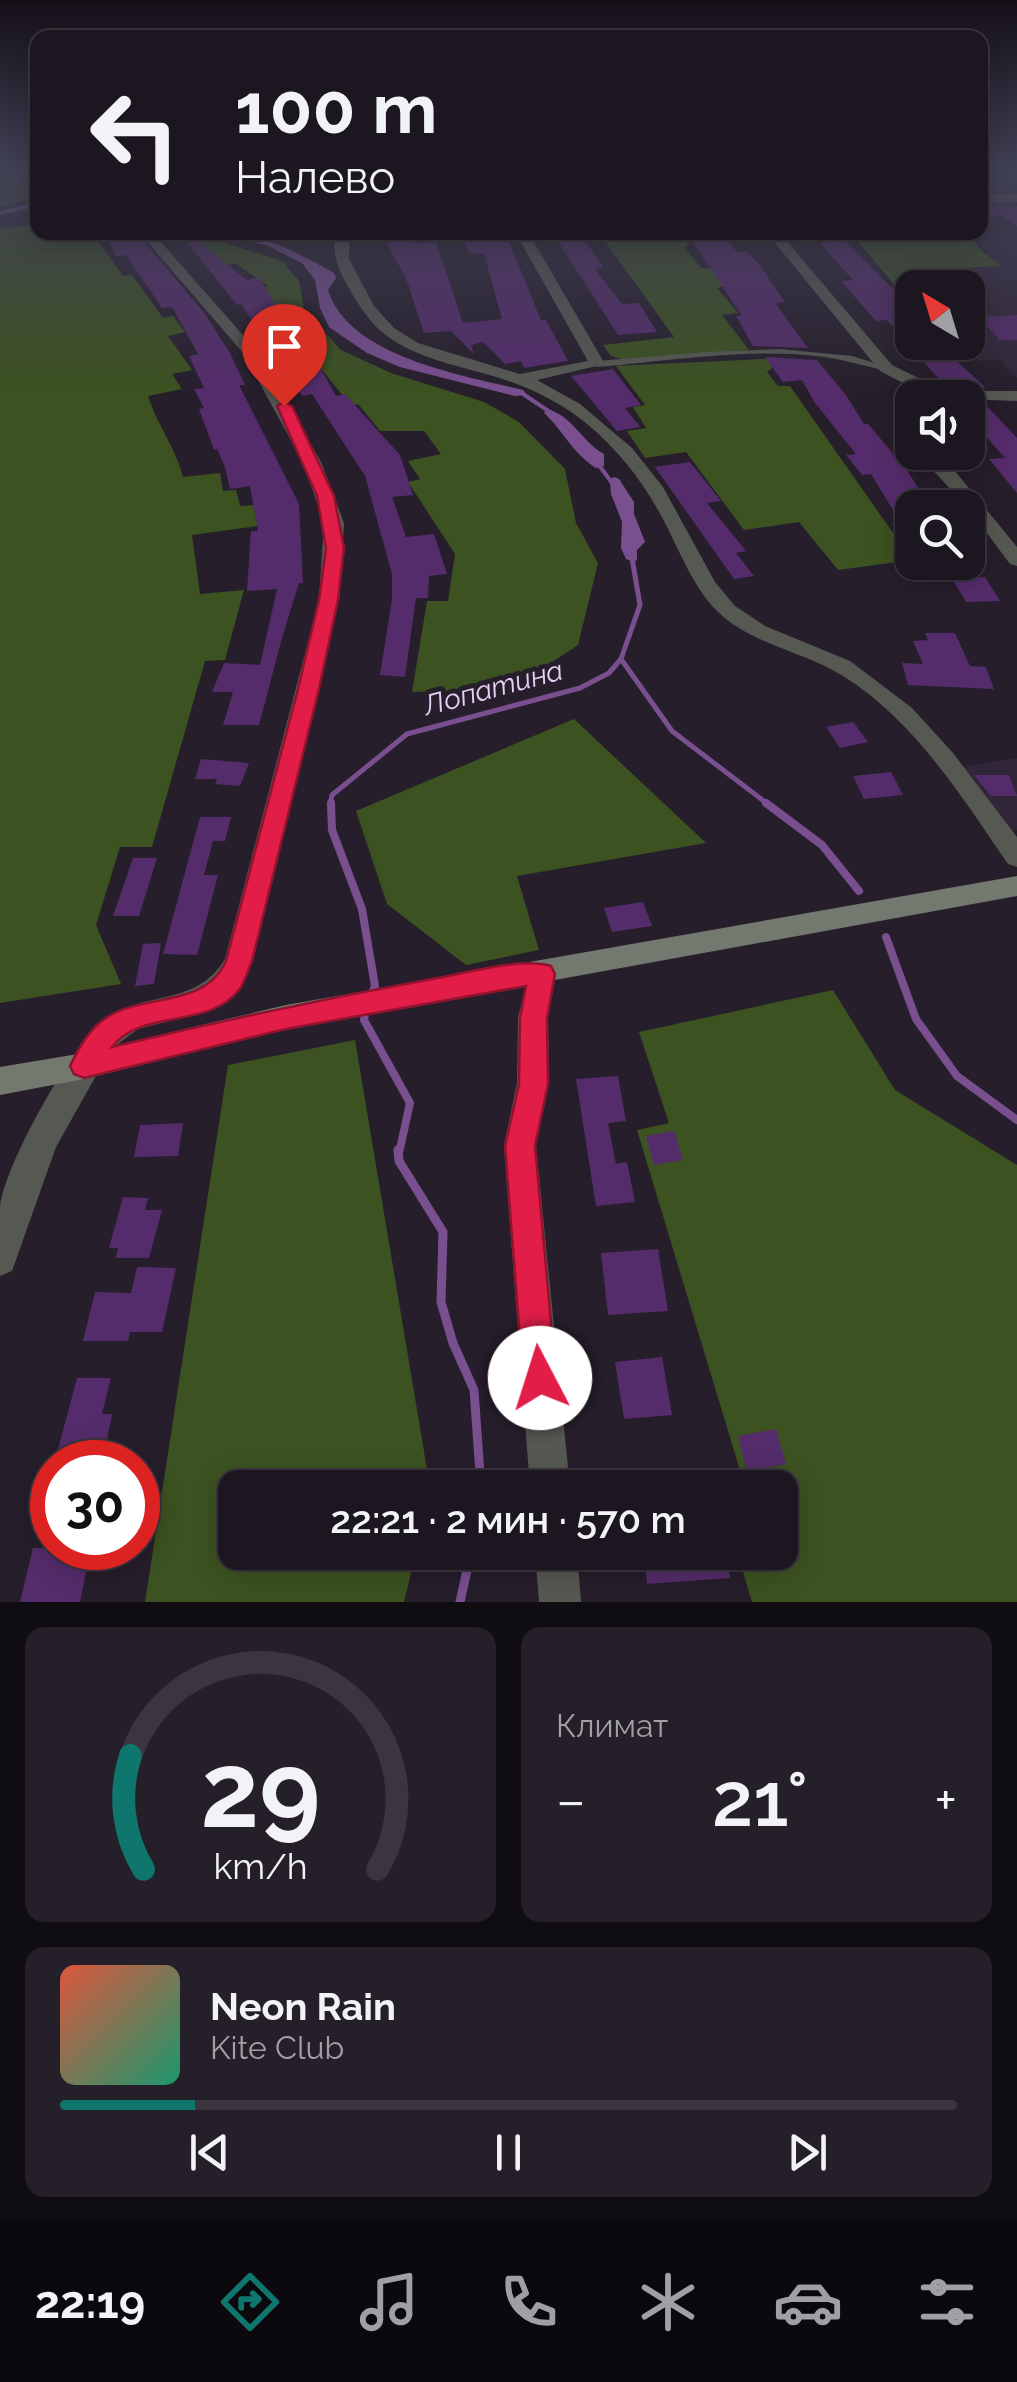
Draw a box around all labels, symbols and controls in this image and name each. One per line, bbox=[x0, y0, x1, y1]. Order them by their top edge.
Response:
text: 100 m bbox=[235, 67, 438, 149]
icon: left bbox=[70, 70, 200, 200]
text: Налево bbox=[235, 151, 395, 204]
north arrow bbox=[895, 270, 985, 360]
map controls bbox=[895, 270, 985, 580]
pin bbox=[242, 304, 327, 407]
icon: arrive bbox=[257, 319, 312, 374]
button: sound bbox=[895, 380, 985, 470]
button: search bbox=[895, 490, 985, 580]
water label: Лопатина bbox=[418, 653, 567, 723]
position arrow bbox=[488, 1326, 592, 1430]
speed limit sign: 30 bbox=[30, 1440, 160, 1570]
text: 22:21 · 2 мин · 570 m bbox=[330, 1497, 686, 1542]
text: Климат bbox=[556, 1707, 668, 1744]
text: 29 bbox=[201, 1729, 320, 1851]
text: 21° bbox=[712, 1755, 808, 1844]
text: − bbox=[556, 1768, 586, 1833]
text: + bbox=[934, 1768, 957, 1833]
text: km/h bbox=[213, 1845, 308, 1887]
text: Neon Rain bbox=[210, 1984, 396, 2029]
text: Kite Club bbox=[210, 2029, 344, 2066]
icon: previous bbox=[182, 2125, 237, 2180]
icon: pause bbox=[481, 2125, 536, 2180]
icon: next bbox=[780, 2125, 835, 2180]
icon: directions bbox=[215, 2267, 285, 2337]
icon: music bbox=[354, 2267, 424, 2337]
icon: phone bbox=[494, 2267, 564, 2337]
icon: climate bbox=[633, 2267, 703, 2337]
icon: car bbox=[773, 2267, 843, 2337]
icon: filters bbox=[912, 2267, 982, 2337]
text: 22:19 bbox=[35, 2276, 145, 2329]

